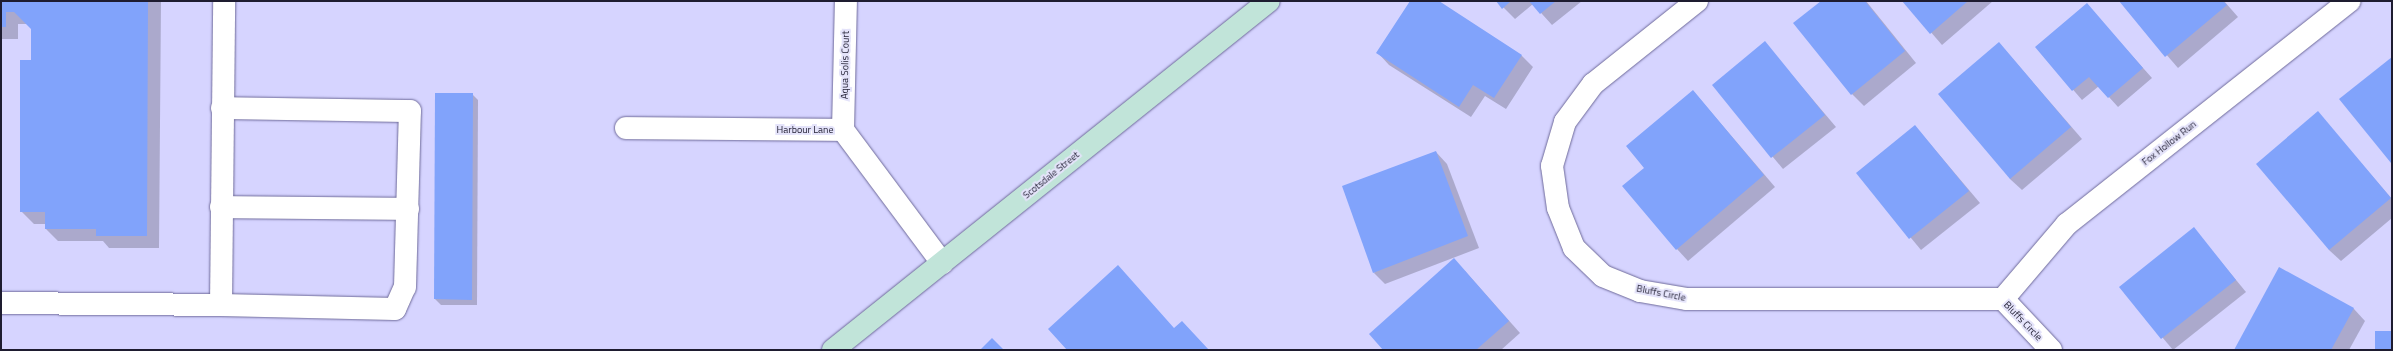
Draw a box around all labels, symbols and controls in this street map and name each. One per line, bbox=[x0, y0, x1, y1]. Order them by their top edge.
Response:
street label: Aqua Solis Court bbox=[838, 31, 852, 99]
street label: Fox Hollow Run bbox=[2140, 118, 2198, 168]
street label: Harbour Lane bbox=[777, 124, 833, 136]
street label: Scotsdale Street bbox=[1021, 149, 1081, 201]
street label: Bluffs Circle bbox=[1635, 282, 1687, 304]
street label: Bluffs Circle bbox=[2001, 299, 2045, 343]

